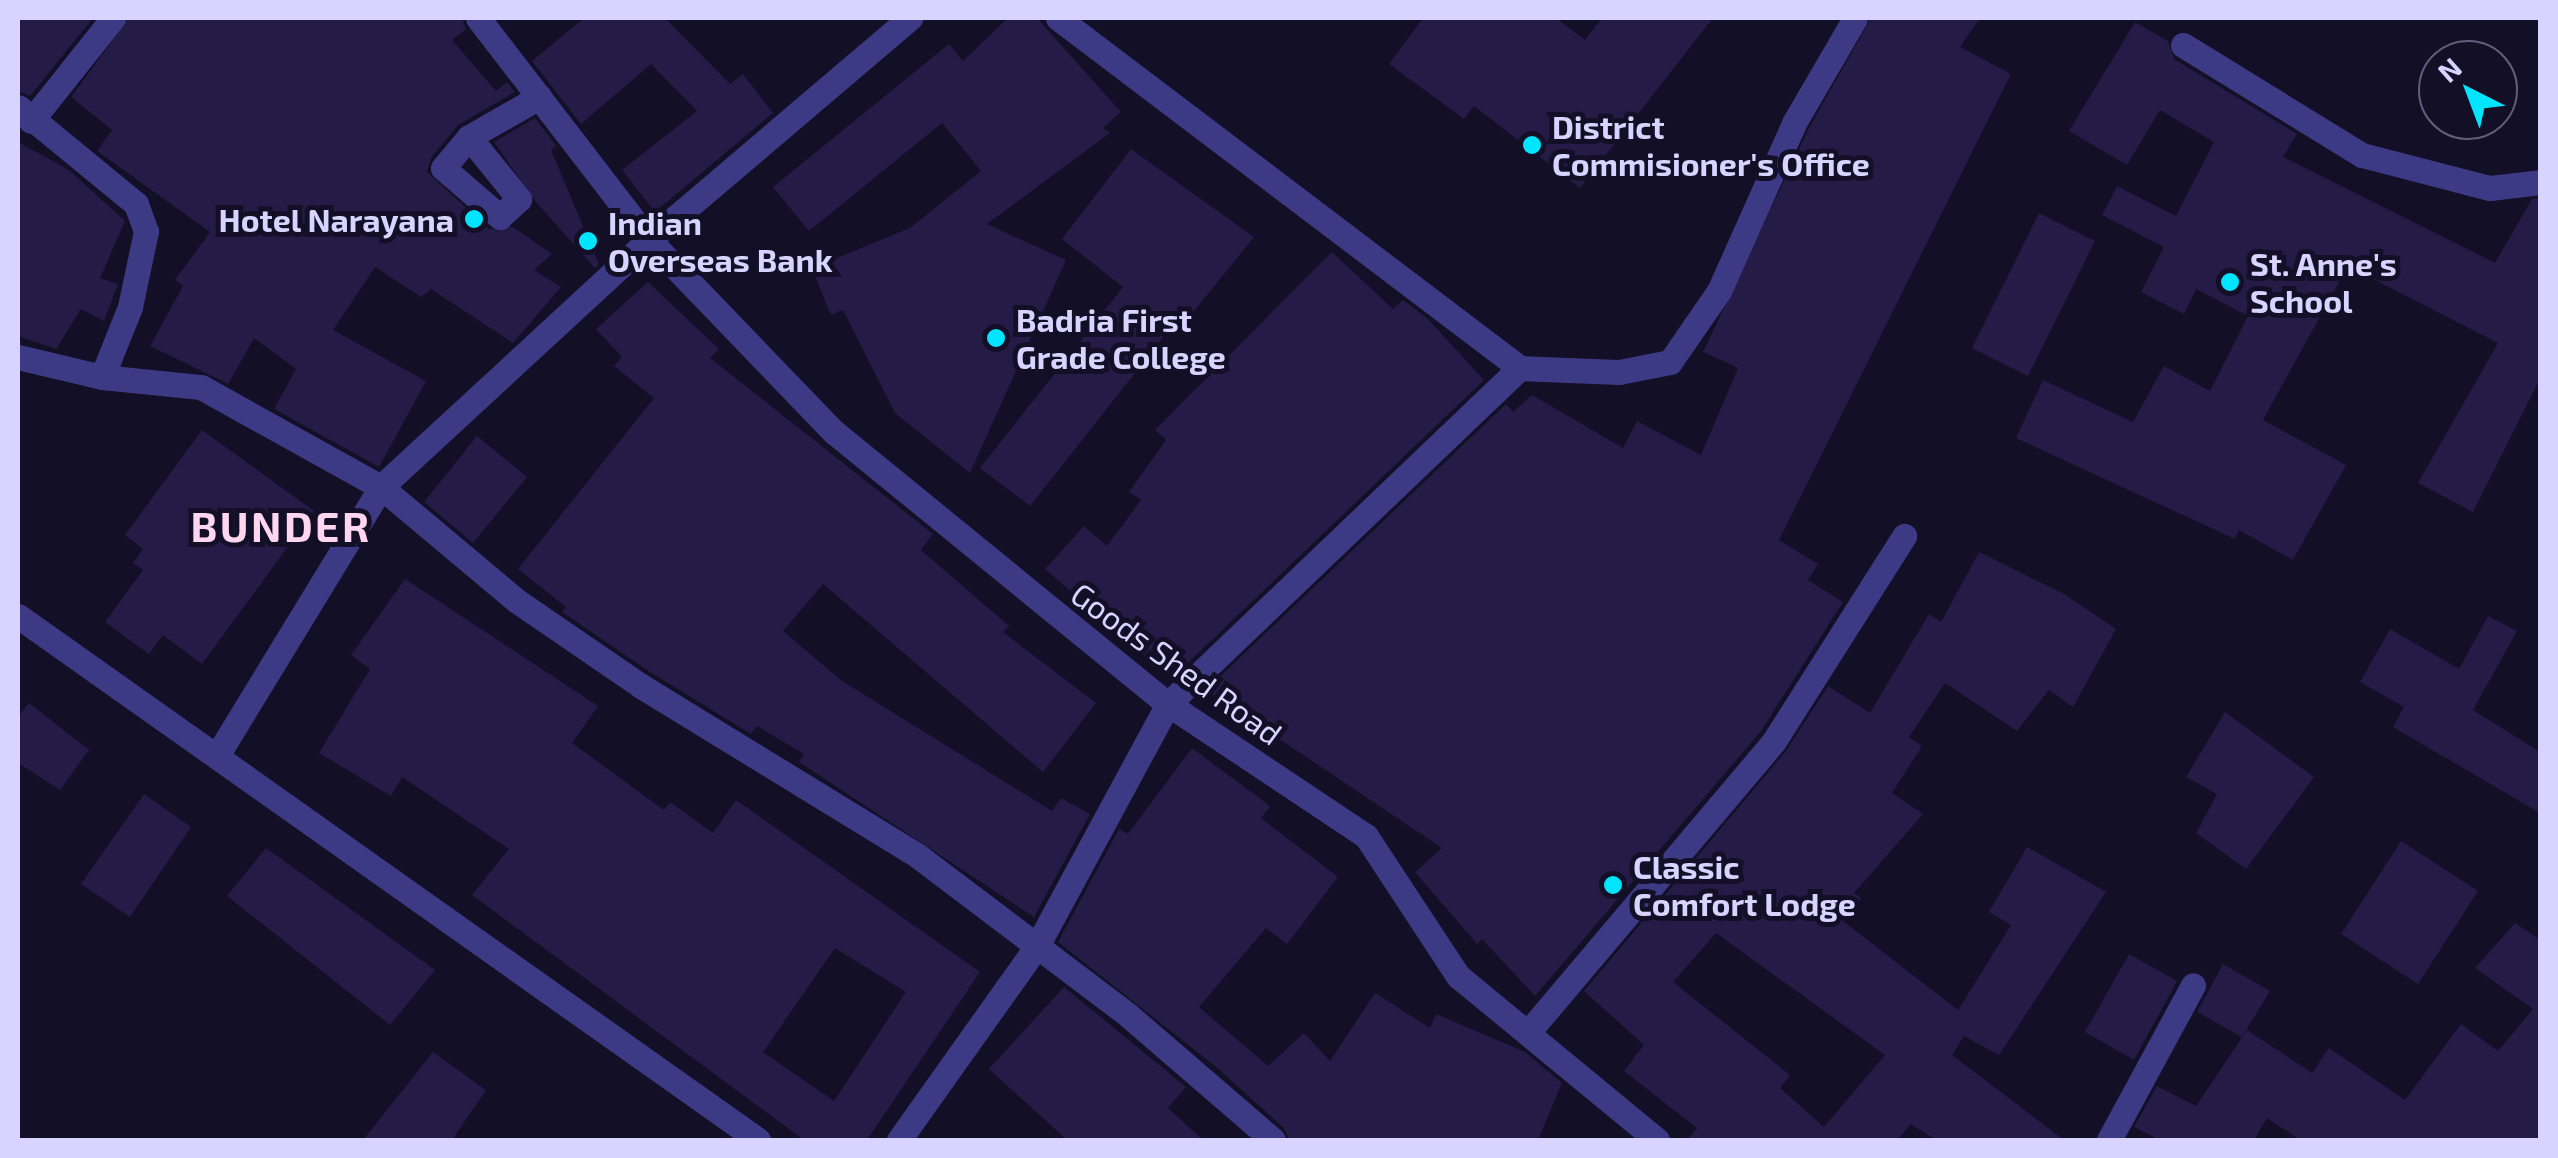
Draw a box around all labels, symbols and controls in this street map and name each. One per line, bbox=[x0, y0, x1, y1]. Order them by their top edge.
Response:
north arrow bbox=[2418, 40, 2518, 140]
text: N bbox=[2430, 50, 2468, 89]
place label: District Commisioner's Office bbox=[1552, 108, 1870, 183]
marker: District Commisioner's Office bbox=[1521, 134, 1543, 156]
place label: Hotel Narayana bbox=[218, 200, 454, 238]
place label: Indian Overseas Bank bbox=[608, 204, 833, 279]
marker: Hotel Narayana bbox=[463, 208, 485, 230]
marker: Indian Overseas Bank bbox=[577, 230, 599, 252]
place label: St. Anne's School bbox=[2250, 245, 2397, 320]
marker: St. Anne's School bbox=[2219, 271, 2241, 293]
place label: Badria First Grade College bbox=[1016, 301, 1226, 376]
marker: Badria First Grade College bbox=[985, 327, 1007, 349]
district label: BUNDER bbox=[190, 500, 372, 550]
street label: Goods Shed Road bbox=[1064, 574, 1290, 752]
place label: Classic Comfort Lodge bbox=[1633, 848, 1856, 923]
marker: Classic Comfort Lodge bbox=[1602, 874, 1624, 896]

